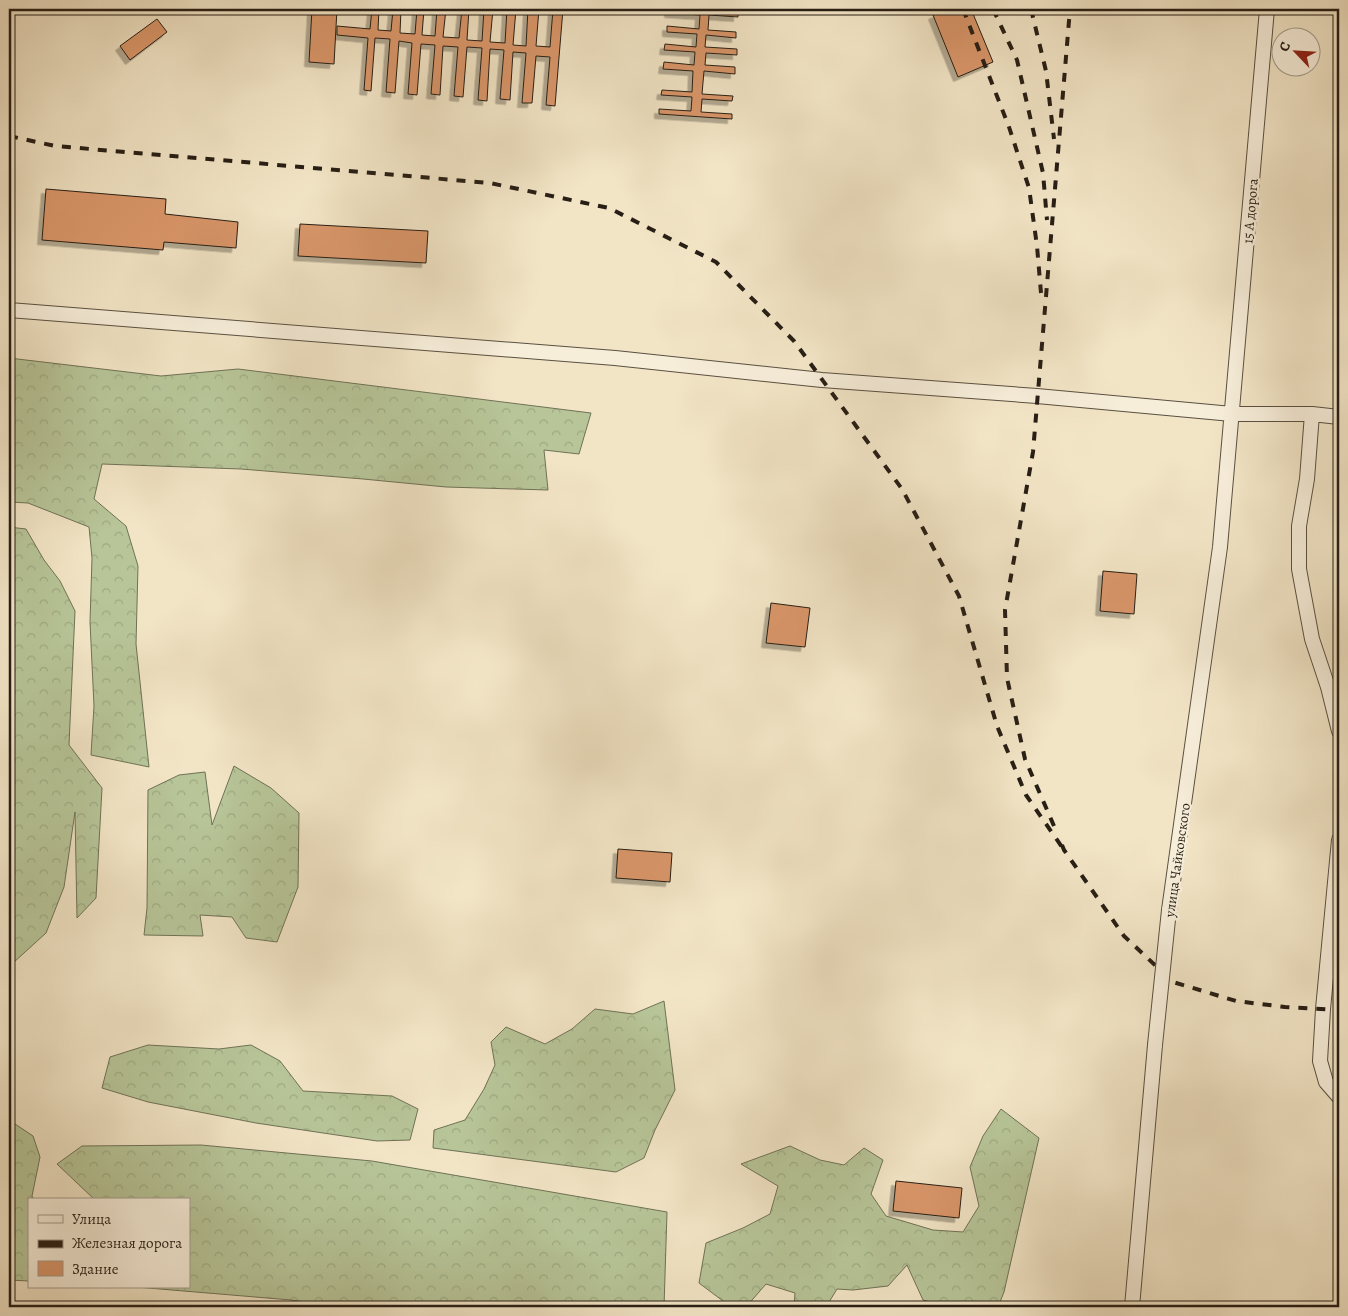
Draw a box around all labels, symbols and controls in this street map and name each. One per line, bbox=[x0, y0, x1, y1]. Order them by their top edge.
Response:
north arrow bbox=[1270, 28, 1320, 78]
text: С bbox=[1274, 38, 1295, 55]
street label: 15 А дорога bbox=[1238, 177, 1263, 244]
street label: улица Чайковского bbox=[1160, 802, 1195, 919]
legend bbox=[28, 1198, 190, 1288]
text: Улица bbox=[72, 1209, 111, 1229]
text: Железная дорога bbox=[72, 1233, 182, 1253]
text: Здание bbox=[72, 1259, 119, 1279]

